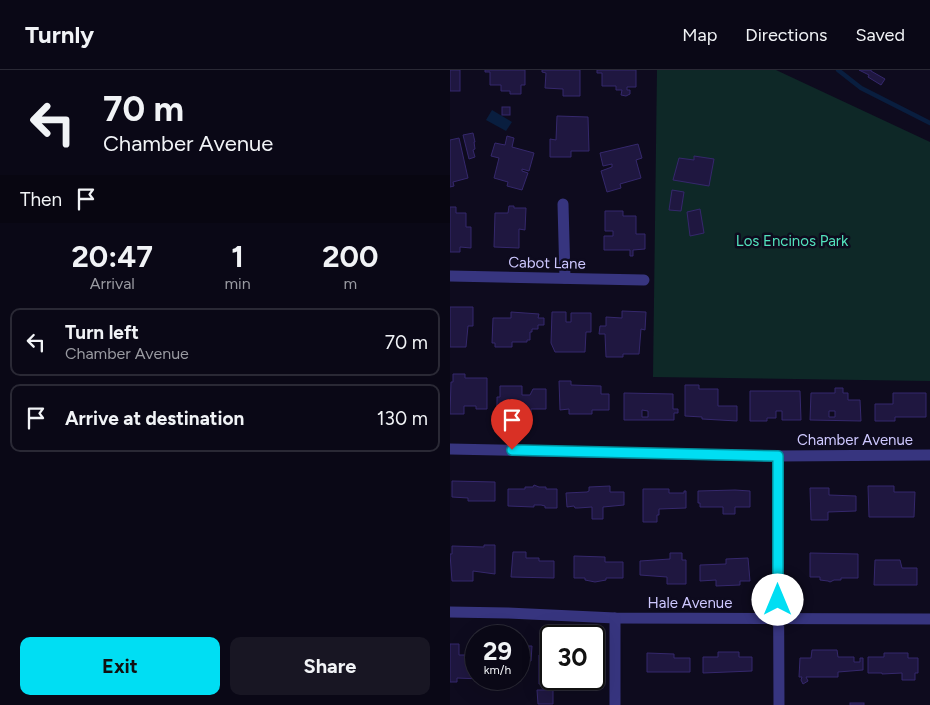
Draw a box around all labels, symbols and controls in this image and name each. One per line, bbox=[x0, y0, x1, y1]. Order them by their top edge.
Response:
text: Turnly bbox=[25, 20, 94, 49]
text: Map bbox=[682, 24, 717, 46]
text: Directions bbox=[745, 24, 827, 46]
text: Saved bbox=[855, 24, 905, 46]
text: 70 m bbox=[103, 88, 184, 130]
icon: left bbox=[20, 90, 85, 155]
text: Chamber Avenue bbox=[103, 130, 273, 157]
icon: arrive bbox=[72, 185, 100, 213]
text: Then bbox=[20, 188, 62, 211]
park label: Los Encinos Park bbox=[736, 232, 849, 250]
text: 20:47 bbox=[71, 238, 153, 275]
text: 1 bbox=[231, 238, 244, 275]
text: 200 bbox=[322, 238, 378, 275]
street label: Cabot Lane bbox=[508, 253, 586, 273]
text: Arrival bbox=[90, 274, 135, 293]
text: min bbox=[224, 274, 251, 293]
text: m bbox=[344, 274, 357, 293]
text: Turn left bbox=[65, 321, 139, 344]
icon: left bbox=[22, 328, 50, 356]
text: 70 m bbox=[385, 331, 428, 354]
text: Chamber Avenue bbox=[65, 344, 189, 363]
pin bbox=[491, 399, 533, 450]
icon: arrive bbox=[22, 404, 50, 432]
icon: arrive bbox=[498, 406, 526, 434]
text: Arrive at destination bbox=[65, 407, 244, 430]
text: 130 m bbox=[377, 407, 428, 430]
street label: Chamber Avenue bbox=[797, 431, 913, 449]
position arrow bbox=[751, 573, 803, 625]
street label: Hale Avenue bbox=[648, 594, 732, 612]
speed limit sign: 30 bbox=[540, 625, 605, 690]
text: 29 bbox=[483, 636, 512, 666]
button: Exit bbox=[20, 637, 220, 695]
button: Share bbox=[230, 637, 430, 695]
text: km/h bbox=[484, 663, 511, 677]

